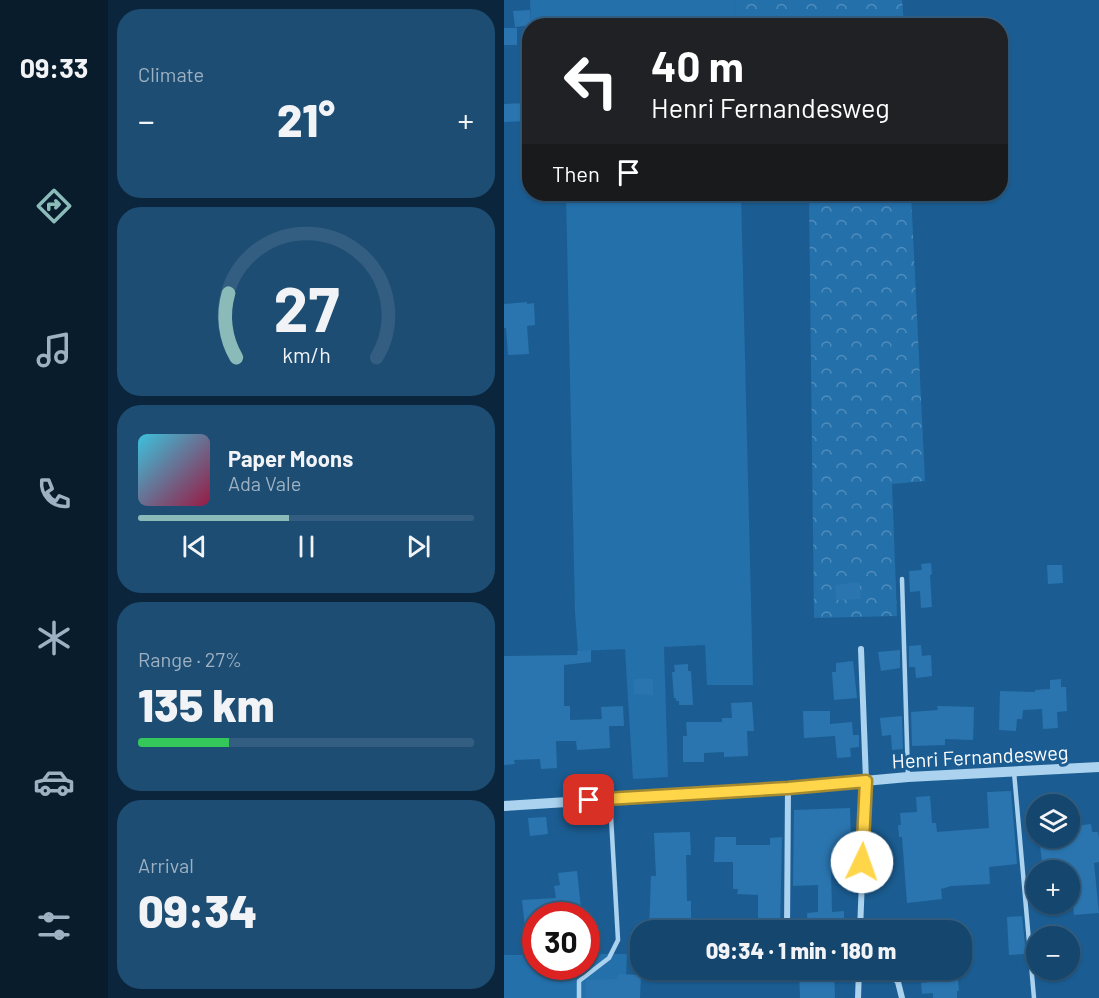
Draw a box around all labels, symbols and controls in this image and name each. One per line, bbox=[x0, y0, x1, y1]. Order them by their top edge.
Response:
text: 40 m bbox=[651, 40, 744, 90]
icon: left bbox=[552, 42, 630, 120]
text: 09:33 bbox=[20, 51, 88, 83]
text: Climate bbox=[138, 62, 204, 86]
text: Henri Fernandesweg bbox=[651, 91, 890, 123]
text: 21° bbox=[277, 92, 335, 146]
text: − bbox=[138, 100, 155, 140]
text: + bbox=[457, 100, 474, 140]
icon: arrive bbox=[612, 156, 645, 189]
text: Then bbox=[552, 160, 600, 186]
icon: directions bbox=[33, 185, 75, 227]
text: 27 bbox=[273, 270, 339, 344]
icon: music bbox=[33, 329, 75, 371]
text: km/h bbox=[282, 343, 330, 368]
text: Paper Moons bbox=[228, 445, 353, 471]
text: Ada Vale bbox=[228, 471, 301, 495]
icon: phone bbox=[33, 473, 75, 515]
icon: previous bbox=[178, 530, 211, 563]
icon: pause bbox=[290, 530, 323, 563]
icon: next bbox=[402, 530, 435, 563]
icon: climate bbox=[33, 617, 75, 659]
text: Range · 27% bbox=[138, 647, 242, 671]
text: 135 km bbox=[138, 677, 275, 731]
street label: Henri Fernandesweg bbox=[891, 739, 1069, 773]
icon: car bbox=[33, 761, 75, 803]
pin bbox=[563, 774, 614, 825]
icon: arrive bbox=[572, 783, 605, 816]
map controls bbox=[1026, 794, 1080, 980]
button: layers bbox=[1026, 794, 1080, 848]
position arrow bbox=[830, 830, 894, 894]
text: Arrival bbox=[138, 853, 194, 877]
button: + bbox=[1026, 860, 1080, 914]
text: 09:34 bbox=[138, 883, 257, 937]
speed limit sign: 30 bbox=[522, 902, 600, 980]
icon: filters bbox=[33, 905, 75, 947]
button: − bbox=[1026, 926, 1080, 980]
text: 09:34 · 1 min · 180 m bbox=[706, 937, 896, 963]

